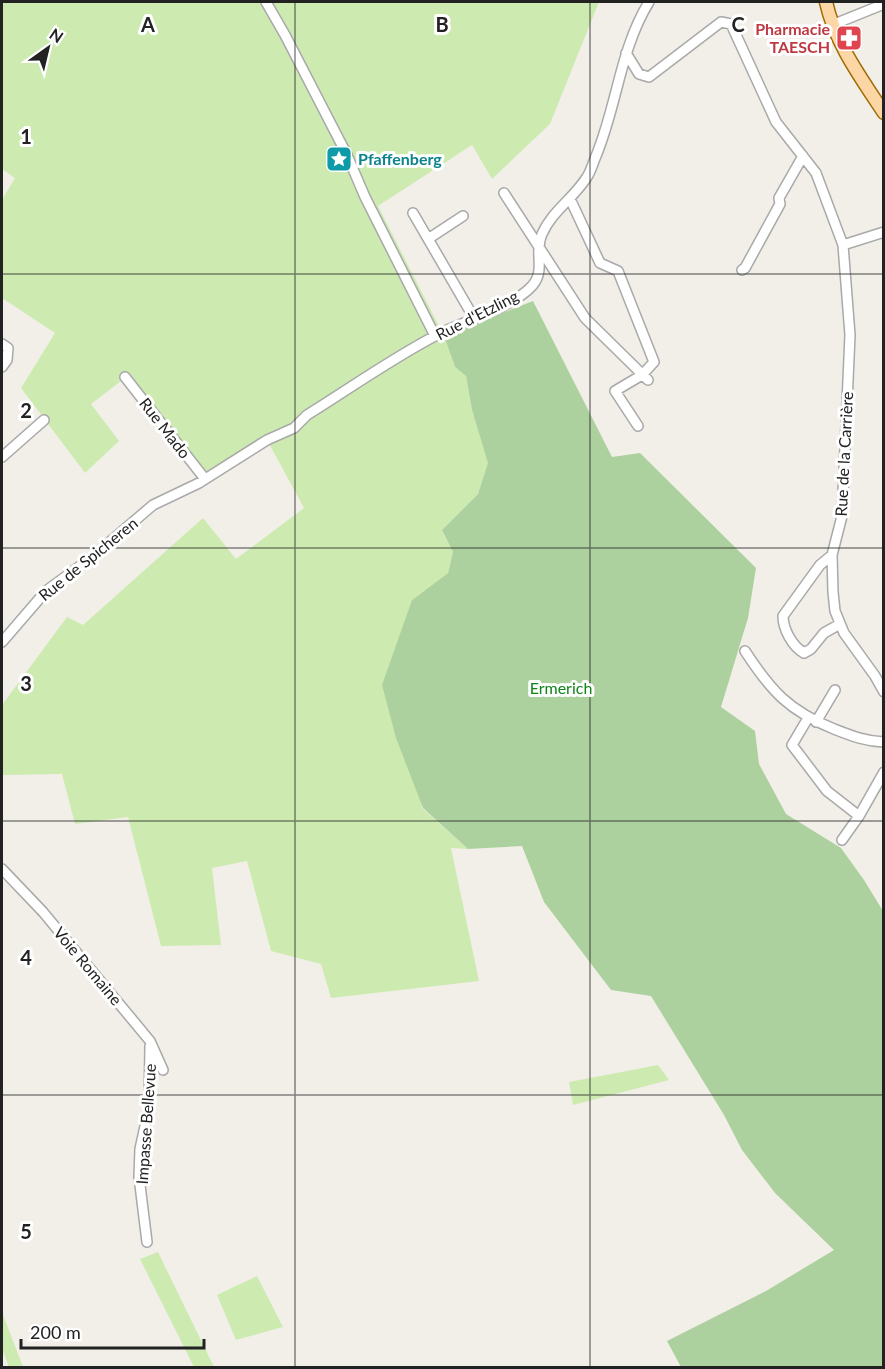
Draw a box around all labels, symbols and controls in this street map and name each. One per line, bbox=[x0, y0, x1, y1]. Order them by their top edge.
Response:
text: A bbox=[140, 12, 155, 36]
text: B bbox=[435, 12, 449, 36]
text: C bbox=[731, 12, 745, 36]
north arrow bbox=[18, 18, 78, 78]
place label: Pharmacie TAESCH bbox=[755, 19, 830, 56]
pharmacy icon: Pharmacie TAESCH bbox=[834, 23, 864, 53]
text: N bbox=[46, 24, 67, 46]
text: 1 bbox=[20, 124, 32, 148]
place icon: Pfaffenberg bbox=[324, 144, 354, 174]
place label: Pfaffenberg bbox=[358, 149, 442, 168]
street label: Rue d'Etzling bbox=[432, 286, 521, 343]
street label: Rue de la Carrière bbox=[831, 391, 856, 517]
street label: Rue Mado bbox=[136, 394, 195, 462]
text: 2 bbox=[20, 398, 32, 422]
street label: Rue de Spicheren bbox=[34, 513, 141, 604]
text: 3 bbox=[20, 671, 32, 695]
park label: Ermerich bbox=[530, 678, 592, 697]
street label: Voie Romaine bbox=[50, 923, 127, 1009]
text: 4 bbox=[20, 945, 32, 969]
street label: Impasse Bellevue bbox=[132, 1063, 159, 1185]
text: 5 bbox=[20, 1219, 32, 1243]
scale bar bbox=[21, 1312, 204, 1350]
text: 200 m bbox=[30, 1321, 81, 1343]

